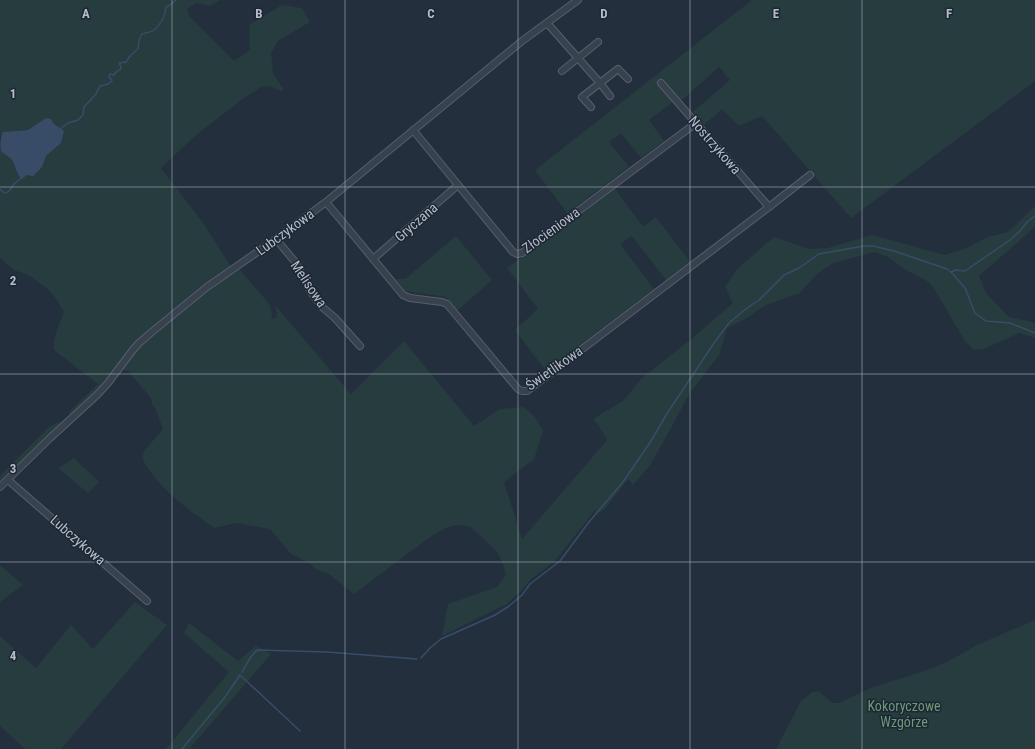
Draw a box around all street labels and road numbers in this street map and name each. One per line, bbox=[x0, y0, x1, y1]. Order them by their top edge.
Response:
street label: Nostrzykowa bbox=[685, 113, 745, 177]
street label: Gryczana bbox=[391, 199, 441, 245]
street label: Złocieniowa bbox=[519, 204, 583, 256]
street label: Lubczykowa bbox=[253, 206, 317, 258]
street label: Melisowa bbox=[288, 258, 330, 310]
street label: Świetlikowa bbox=[522, 342, 586, 393]
street label: Lubczykowa bbox=[47, 512, 109, 568]

